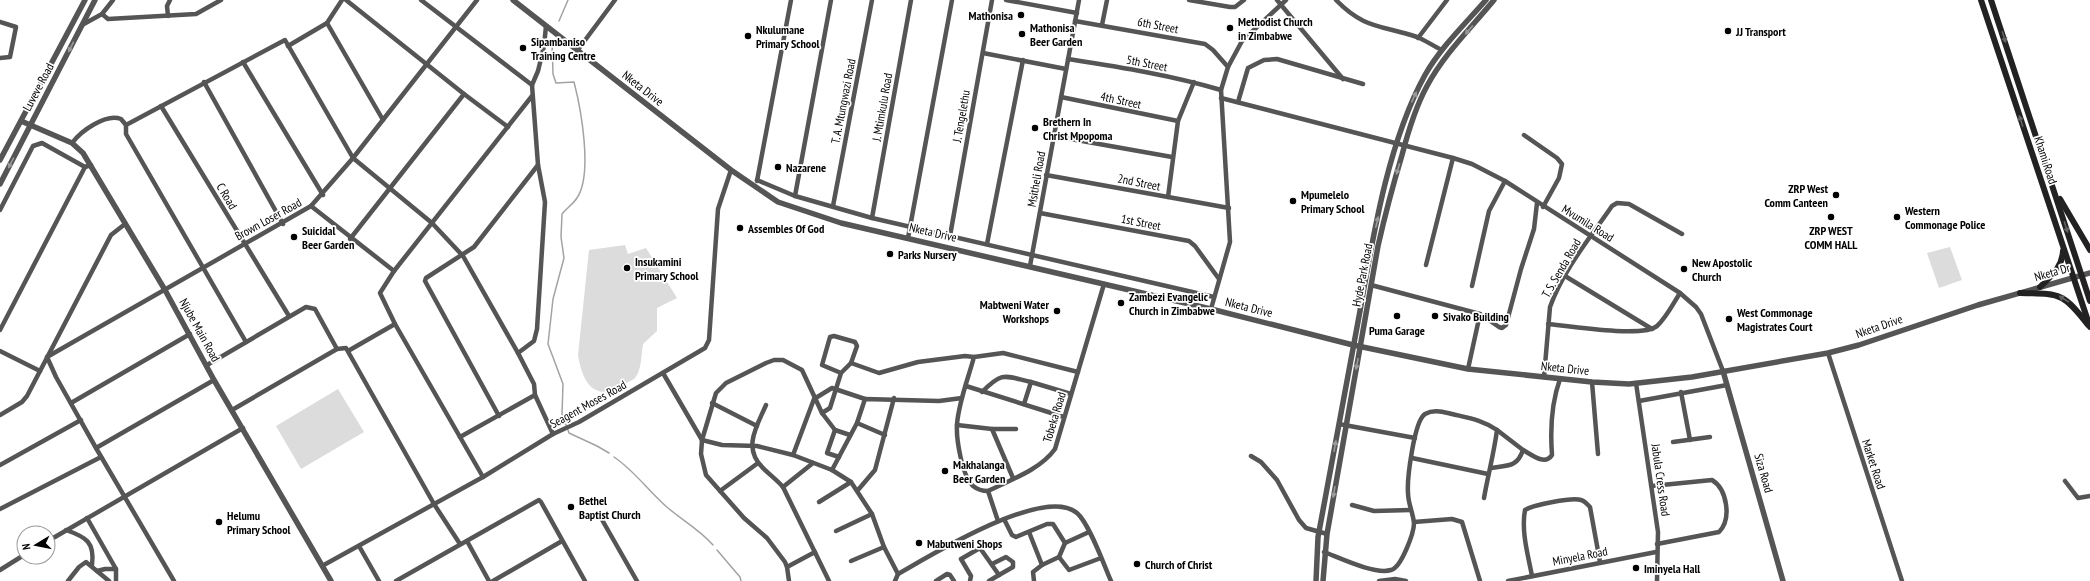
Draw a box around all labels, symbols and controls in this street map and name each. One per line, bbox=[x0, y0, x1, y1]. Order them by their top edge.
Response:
place label: Mathonisa bbox=[969, 8, 1013, 23]
marker: Mathonisa bbox=[1016, 10, 1026, 20]
street label: 6th Street bbox=[1136, 14, 1180, 36]
place label: Methodist Church in Zimbabwe bbox=[1238, 14, 1313, 43]
place label: Mathonisa Beer Garden bbox=[1030, 20, 1082, 49]
place label: Nkulumane Primary School bbox=[756, 22, 820, 51]
marker: Methodist Church in Zimbabwe bbox=[1225, 23, 1235, 33]
one-way arrow bbox=[1464, 24, 1473, 35]
place label: JJ Transport bbox=[1735, 24, 1786, 39]
marker: JJ Transport bbox=[1723, 26, 1733, 36]
marker: Mathonisa Beer Garden bbox=[1017, 29, 1027, 39]
marker: Nkulumane Primary School bbox=[743, 31, 753, 41]
one-way arrow bbox=[2001, 31, 2007, 43]
place label: Sipambaniso Training Centre bbox=[531, 34, 596, 63]
one-way arrow bbox=[67, 41, 74, 53]
marker: Sipambaniso Training Centre bbox=[518, 43, 528, 53]
street label: 5th Street bbox=[1125, 52, 1169, 74]
street label: T. A. Mtungwazi Road bbox=[827, 57, 859, 145]
street label: Luveve Road bbox=[19, 60, 57, 114]
street label: Nketa Drive bbox=[619, 67, 667, 109]
street label: J. Mtimkulu Road bbox=[868, 72, 895, 143]
street label: 4th Street bbox=[1099, 88, 1143, 112]
street label: J. Tengelethu bbox=[949, 89, 973, 144]
one-way arrow bbox=[1411, 92, 1417, 103]
place label: Brethern In Christ Mpopoma bbox=[1043, 114, 1113, 143]
one-way arrow bbox=[2018, 115, 2024, 127]
marker: Brethern In Christ Mpopoma bbox=[1030, 123, 1040, 133]
street label: Khami Road bbox=[2031, 134, 2061, 186]
street label: Msitheli Road bbox=[1024, 150, 1048, 208]
one-way arrow bbox=[8, 157, 14, 168]
place label: Nazarene bbox=[786, 160, 826, 175]
marker: Nazarene bbox=[773, 162, 783, 172]
one-way arrow bbox=[1395, 163, 1401, 175]
street label: 2nd Street bbox=[1116, 171, 1162, 194]
street label: C Road bbox=[213, 180, 241, 212]
place label: ZRP West Comm Canteen bbox=[1764, 181, 1828, 210]
place label: Mpumelelo Primary School bbox=[1301, 187, 1365, 216]
marker: ZRP West Comm Canteen bbox=[1831, 190, 1841, 200]
street label: Brown Loser Road bbox=[232, 195, 304, 243]
marker: Mpumelelo Primary School bbox=[1288, 196, 1298, 206]
street label: Mvumila Road bbox=[1559, 201, 1617, 245]
place label: Western Commonage Police bbox=[1904, 203, 1986, 232]
street label: 1st Street bbox=[1120, 211, 1163, 233]
marker: ZRP WEST COMM HALL bbox=[1826, 212, 1836, 222]
marker: Western Commonage Police bbox=[1892, 212, 1902, 222]
one-way arrow bbox=[1374, 215, 1380, 228]
street label: Nketa Drive bbox=[908, 219, 958, 245]
place label: Assembles Of God bbox=[747, 221, 824, 236]
one-way arrow bbox=[2063, 221, 2069, 233]
place label: Suicidal Beer Garden bbox=[302, 223, 354, 252]
marker: Assembles Of God bbox=[735, 223, 745, 233]
place label: ZRP WEST COMM HALL bbox=[1805, 223, 1857, 252]
marker: Suicidal Beer Garden bbox=[289, 232, 299, 242]
street label: T. S. Senda Road bbox=[1538, 236, 1584, 300]
street label: Hyde Park Road bbox=[1349, 242, 1375, 308]
place label: Parks Nursery bbox=[898, 247, 957, 262]
marker: Parks Nursery bbox=[885, 249, 895, 259]
place label: Insukamini Primary School bbox=[635, 254, 699, 283]
place label: New Apostolic Church bbox=[1692, 255, 1753, 284]
street label: Nketa Dr bbox=[2033, 260, 2072, 284]
marker: Insukamini Primary School bbox=[622, 263, 632, 273]
marker: New Apostolic Church bbox=[1679, 264, 1689, 274]
place label: Zambezi Evangelic Church in Zimbabwe bbox=[1129, 289, 1215, 318]
street label: Nketa Drive bbox=[1224, 294, 1274, 320]
one-way arrow bbox=[2059, 295, 2069, 303]
street label: Njube Main Road bbox=[176, 296, 224, 364]
place label: Mabtweni Water Workshops bbox=[980, 297, 1049, 326]
marker: Zambezi Evangelic Church in Zimbabwe bbox=[1116, 298, 1126, 308]
place label: West Commonage Magistrates Court bbox=[1736, 305, 1813, 334]
marker: Mabtweni Water Workshops bbox=[1052, 306, 1062, 316]
place label: Sivako Building bbox=[1443, 309, 1509, 324]
marker: Puma Garage bbox=[1392, 311, 1402, 321]
marker: Sivako Building bbox=[1430, 311, 1440, 321]
street label: Nketa Drive bbox=[1854, 311, 1904, 341]
marker: West Commonage Magistrates Court bbox=[1724, 314, 1734, 324]
place label: Puma Garage bbox=[1369, 323, 1425, 338]
one-way arrow bbox=[1354, 358, 1360, 370]
street label: Nketa Drive bbox=[1540, 358, 1590, 378]
street label: Seagent Moses Road bbox=[547, 377, 629, 431]
street label: Tobeka Road bbox=[1039, 390, 1069, 444]
street label: Market Road bbox=[1859, 437, 1889, 491]
one-way arrow bbox=[1332, 440, 1338, 452]
street label: Jabula Cress Road bbox=[1648, 442, 1674, 517]
street label: Siza Road bbox=[1751, 452, 1777, 494]
place label: Makhalanga Beer Garden bbox=[953, 457, 1005, 486]
marker: Makhalanga Beer Garden bbox=[940, 466, 950, 476]
one-way arrow bbox=[1330, 486, 1336, 498]
place label: Bethel Baptist Church bbox=[579, 493, 641, 522]
marker: Bethel Baptist Church bbox=[566, 502, 576, 512]
place label: Helumu Primary School bbox=[227, 508, 291, 537]
marker: Helumu Primary School bbox=[214, 517, 224, 527]
north arrow bbox=[16, 525, 56, 565]
place label: Mabutweni Shops bbox=[927, 536, 1002, 551]
marker: Mabutweni Shops bbox=[914, 538, 924, 548]
text: N bbox=[19, 543, 34, 551]
street label: Minyela Road bbox=[1551, 543, 1609, 569]
place label: Church of Christ bbox=[1145, 557, 1213, 572]
marker: Church of Christ bbox=[1132, 559, 1142, 569]
place label: Iminyela Hall bbox=[1644, 561, 1700, 576]
marker: Iminyela Hall bbox=[1631, 563, 1641, 573]

